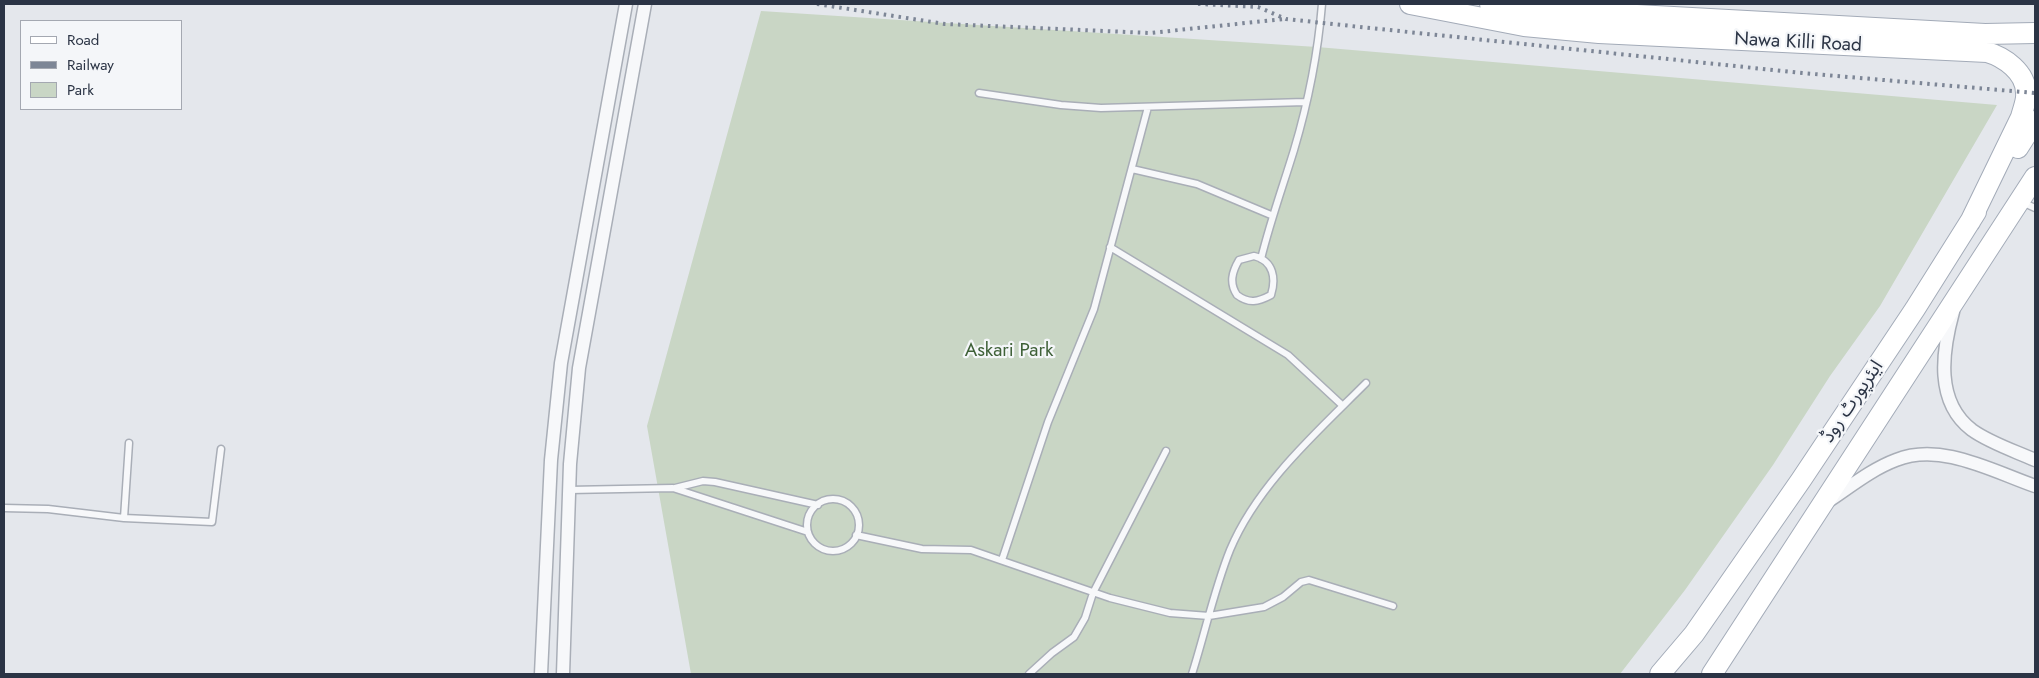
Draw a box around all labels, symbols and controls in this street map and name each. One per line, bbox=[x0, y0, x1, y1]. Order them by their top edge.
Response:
legend bbox=[20, 20, 182, 110]
street label: Nawa Killi Road bbox=[1734, 28, 1862, 58]
text: Road bbox=[67, 29, 99, 51]
text: Railway bbox=[67, 54, 114, 76]
text: Park bbox=[67, 79, 94, 101]
park label: Askari Park bbox=[965, 340, 1053, 362]
street label: ایئرپورٹ روڈ bbox=[1817, 356, 1889, 448]

